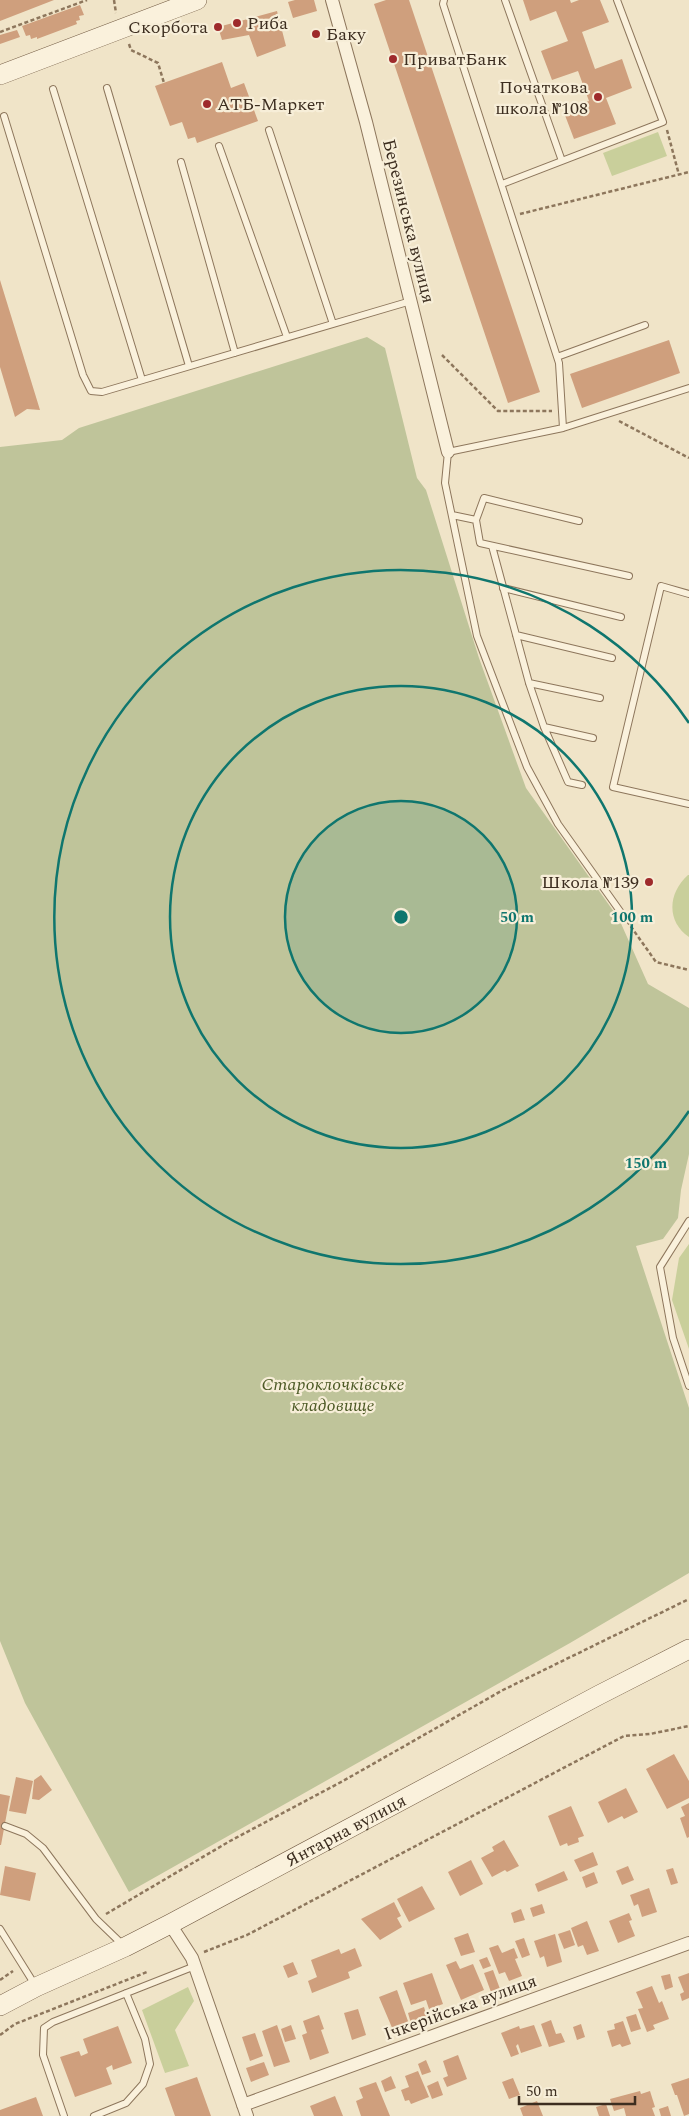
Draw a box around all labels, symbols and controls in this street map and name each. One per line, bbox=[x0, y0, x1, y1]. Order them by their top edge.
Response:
place label: Риба bbox=[247, 10, 288, 37]
place label: Скорбота bbox=[128, 14, 208, 41]
marker: Риба bbox=[231, 17, 243, 29]
marker: Скорбота bbox=[212, 21, 224, 33]
place label: Баку bbox=[326, 21, 367, 48]
marker: Баку bbox=[310, 28, 322, 40]
place label: ПриватБанк bbox=[403, 46, 507, 73]
marker: ПриватБанк bbox=[387, 53, 399, 65]
place label: Початкова школа №108 bbox=[495, 74, 588, 122]
place label: АТБ-Маркет bbox=[217, 91, 325, 118]
marker: Початкова школа №108 bbox=[592, 91, 604, 103]
marker: АТБ-Маркет bbox=[201, 98, 213, 110]
street label: Березинська вулиця bbox=[375, 136, 442, 306]
place label: Школа №139 bbox=[542, 869, 639, 896]
marker: Школа №139 bbox=[643, 876, 655, 888]
text: 50 m bbox=[500, 906, 535, 929]
text: 100 m bbox=[611, 906, 654, 929]
centre of rings bbox=[392, 908, 410, 926]
text: 150 m bbox=[625, 1152, 668, 1175]
park label: Староклочківське кладовище bbox=[262, 1371, 404, 1419]
street label: Янтарна вулиця bbox=[281, 1787, 411, 1874]
street label: Ічкерійська вулиця bbox=[380, 1967, 540, 2048]
scale bar bbox=[519, 2074, 635, 2106]
text: 50 m bbox=[526, 2080, 558, 2103]

